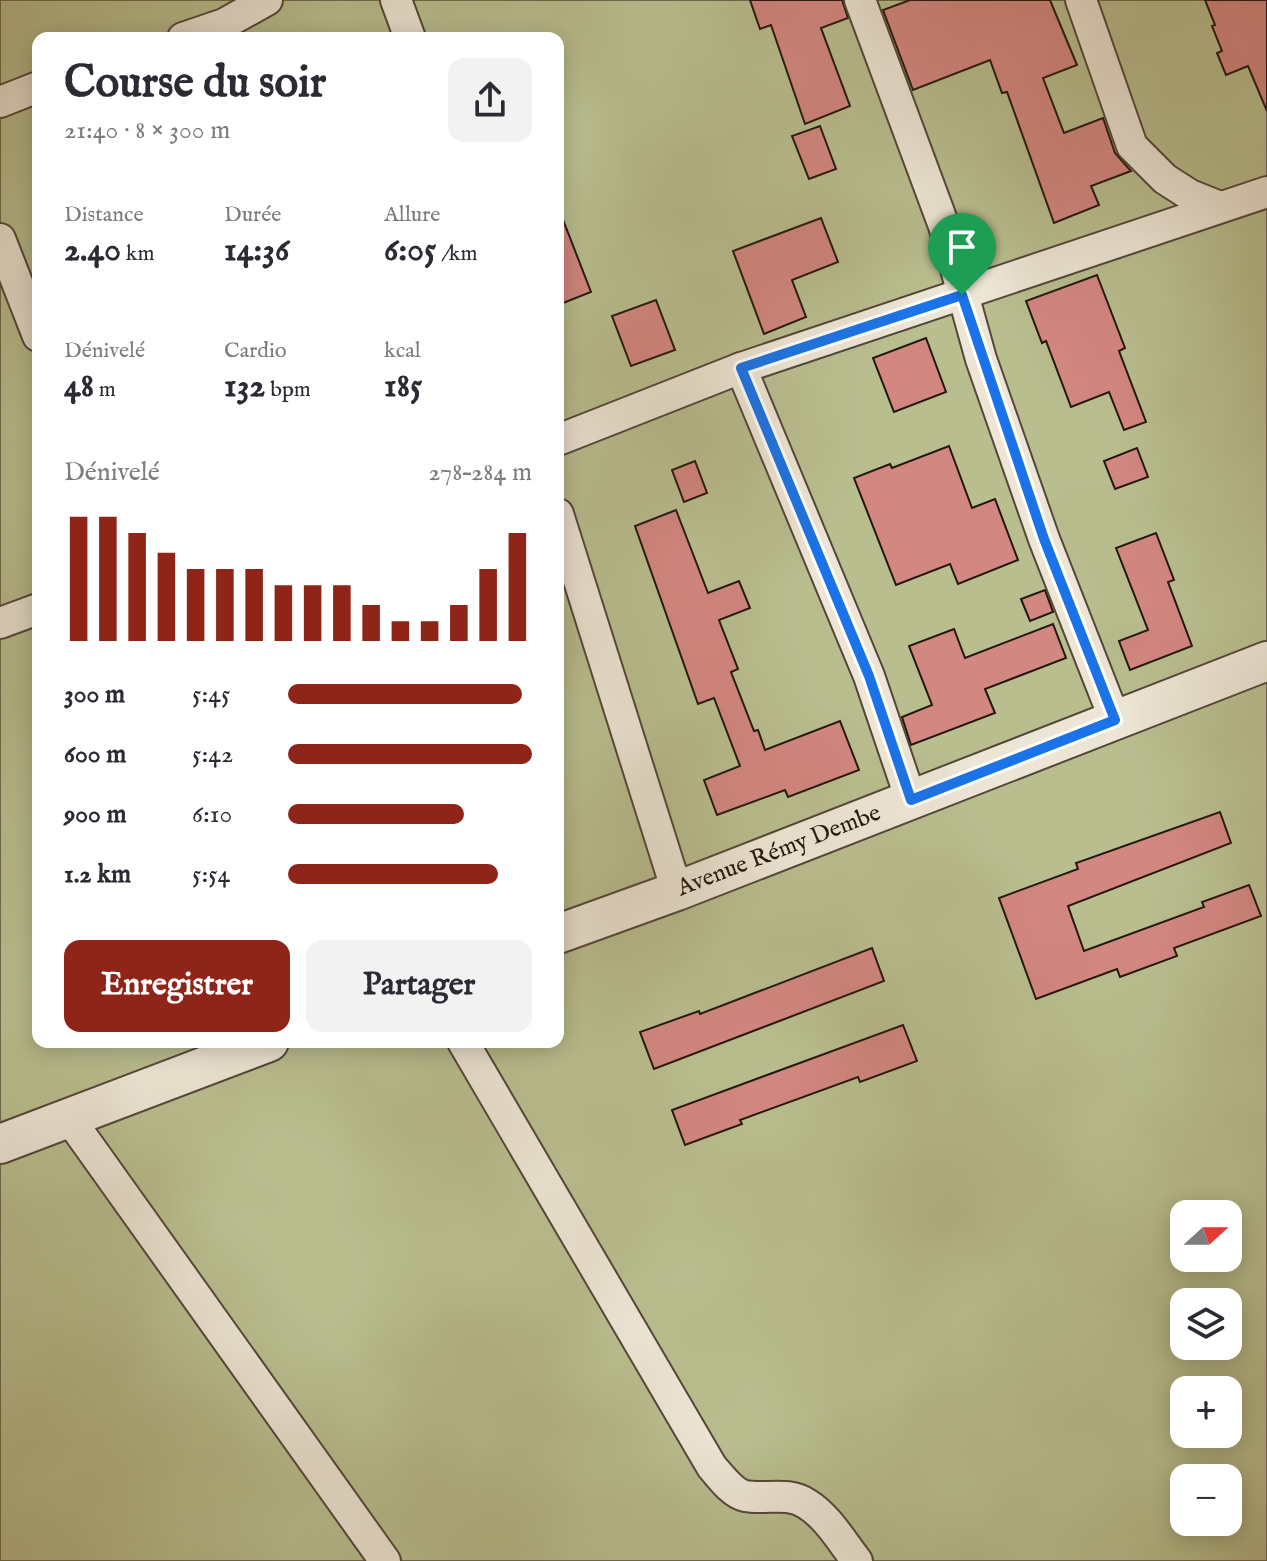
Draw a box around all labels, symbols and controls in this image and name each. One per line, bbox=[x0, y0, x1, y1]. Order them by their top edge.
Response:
text: Course du soir bbox=[64, 56, 326, 112]
button: share bbox=[448, 58, 532, 142]
text: 21:40 · 8 × 300 m bbox=[64, 114, 230, 147]
text: Distance bbox=[64, 201, 144, 229]
text: Durée bbox=[224, 201, 281, 229]
text: Allure bbox=[384, 201, 440, 229]
pin bbox=[928, 213, 996, 295]
icon: arrive bbox=[940, 225, 984, 269]
text: 2.40 bbox=[64, 229, 121, 272]
text: 14:36 bbox=[224, 229, 289, 272]
text: 6:05 bbox=[384, 229, 436, 272]
text: km bbox=[121, 240, 154, 268]
text: /km bbox=[436, 240, 477, 268]
text: Dénivelé bbox=[64, 337, 145, 365]
text: Cardio bbox=[224, 337, 287, 365]
text: kcal bbox=[384, 337, 421, 365]
text: 48 bbox=[64, 365, 94, 408]
text: 132 bbox=[224, 365, 265, 408]
text: 185 bbox=[384, 365, 422, 408]
text: m bbox=[94, 376, 116, 404]
text: bpm bbox=[265, 376, 311, 404]
text: Dénivelé bbox=[64, 456, 160, 489]
text: 278–284 m bbox=[428, 456, 532, 489]
text: 300 m bbox=[64, 678, 125, 711]
text: 5:45 bbox=[192, 678, 230, 711]
text: 600 m bbox=[64, 738, 126, 771]
text: 5:42 bbox=[192, 738, 233, 771]
text: 900 m bbox=[64, 798, 127, 831]
text: 6:10 bbox=[192, 798, 232, 831]
street label: Avenue Rémy Dembe bbox=[672, 798, 885, 904]
text: 1.2 km bbox=[64, 858, 131, 891]
text: 5:54 bbox=[192, 858, 230, 891]
button: Enregistrer bbox=[64, 940, 290, 1032]
button: Partager bbox=[306, 940, 532, 1032]
north arrow bbox=[1170, 1200, 1242, 1272]
map controls bbox=[1170, 1200, 1242, 1536]
button: layers bbox=[1170, 1288, 1242, 1360]
button: + bbox=[1170, 1376, 1242, 1448]
button: − bbox=[1170, 1464, 1242, 1536]

